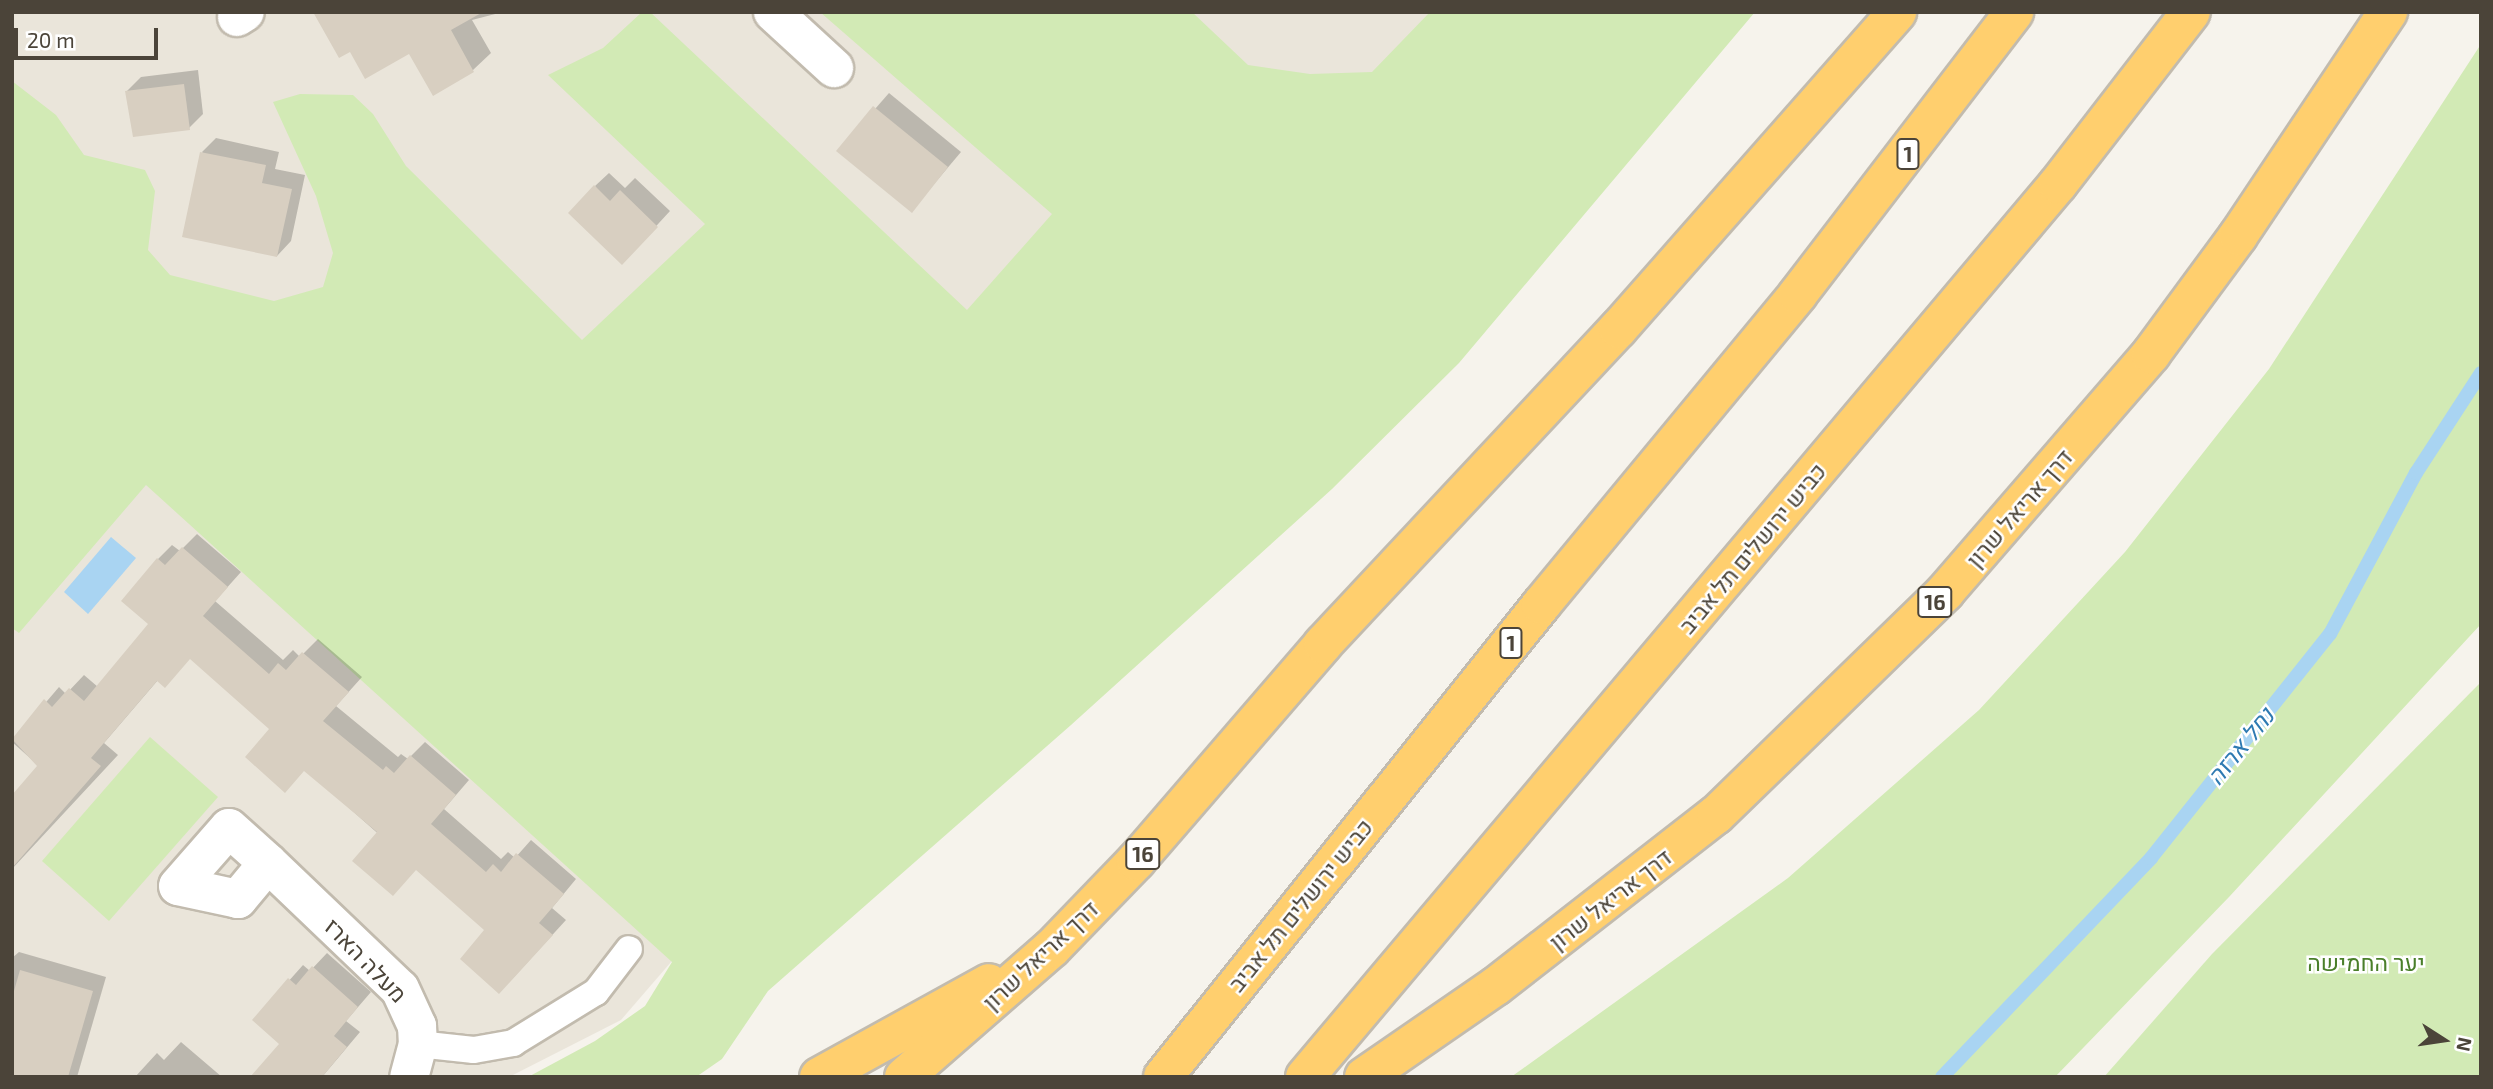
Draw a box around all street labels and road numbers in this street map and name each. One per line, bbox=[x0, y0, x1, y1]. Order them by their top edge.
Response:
road number: 1 bbox=[1896, 136, 1920, 172]
street label: דרך אריאל שרון bbox=[1960, 443, 2078, 573]
street label: כביש ירושלים תל אביב bbox=[1673, 457, 1831, 639]
road number: 16 bbox=[1916, 584, 1954, 620]
road number: 1 bbox=[1499, 626, 1523, 660]
street label: כביש ירושלים תל אביב bbox=[1222, 813, 1378, 997]
road number: 16 bbox=[1124, 836, 1162, 872]
street label: דרך אריאל שרון bbox=[1543, 843, 1677, 955]
street label: דרך אריאל שרון bbox=[977, 895, 1103, 1015]
street label: מעלה הארז bbox=[319, 912, 413, 1008]

